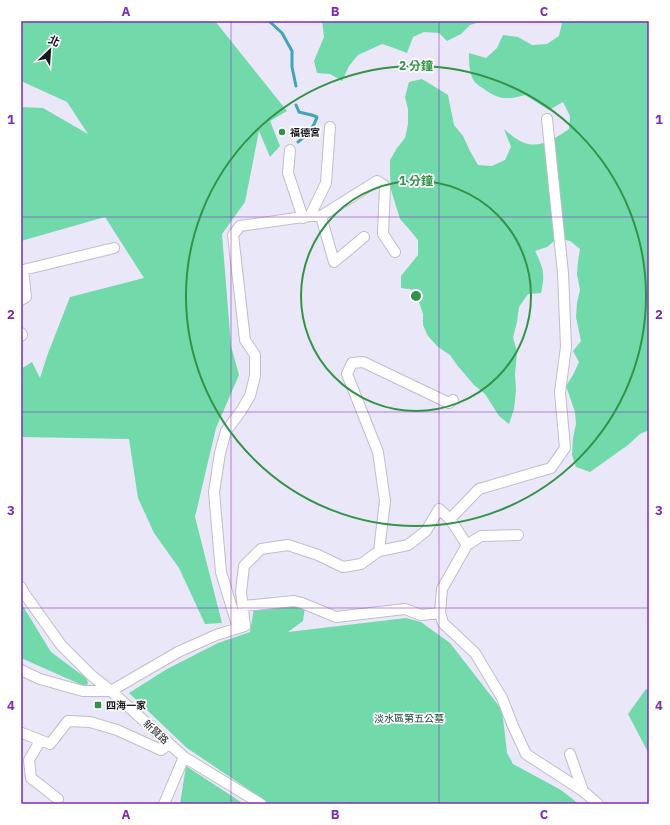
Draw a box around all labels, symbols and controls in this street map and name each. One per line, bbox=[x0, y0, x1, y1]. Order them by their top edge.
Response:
text: A bbox=[122, 3, 131, 20]
text: B bbox=[331, 3, 340, 20]
text: C bbox=[540, 3, 549, 20]
north arrow bbox=[30, 30, 70, 70]
text: 北 bbox=[46, 32, 62, 50]
text: 2 分鐘 bbox=[399, 58, 433, 73]
text: 1 bbox=[7, 111, 15, 128]
text: 1 bbox=[655, 111, 663, 128]
place label: 福德宮 bbox=[290, 126, 320, 139]
marker: 福德宮 bbox=[277, 127, 287, 137]
text: 1 分鐘 bbox=[399, 173, 433, 188]
centre of rings bbox=[409, 289, 423, 303]
text: 2 bbox=[7, 306, 15, 323]
text: 2 bbox=[655, 306, 663, 323]
text: 3 bbox=[7, 502, 15, 519]
text: 3 bbox=[655, 502, 663, 519]
text: 4 bbox=[7, 697, 15, 714]
text: 4 bbox=[655, 697, 663, 714]
place label: 四海一家 bbox=[106, 699, 146, 712]
marker: 四海一家 bbox=[93, 700, 103, 710]
park label: 淡水區第五公墓 bbox=[374, 712, 444, 725]
street label: 新賢路 bbox=[141, 717, 171, 747]
text: A bbox=[122, 806, 131, 823]
text: B bbox=[331, 806, 340, 823]
text: C bbox=[540, 806, 549, 823]

